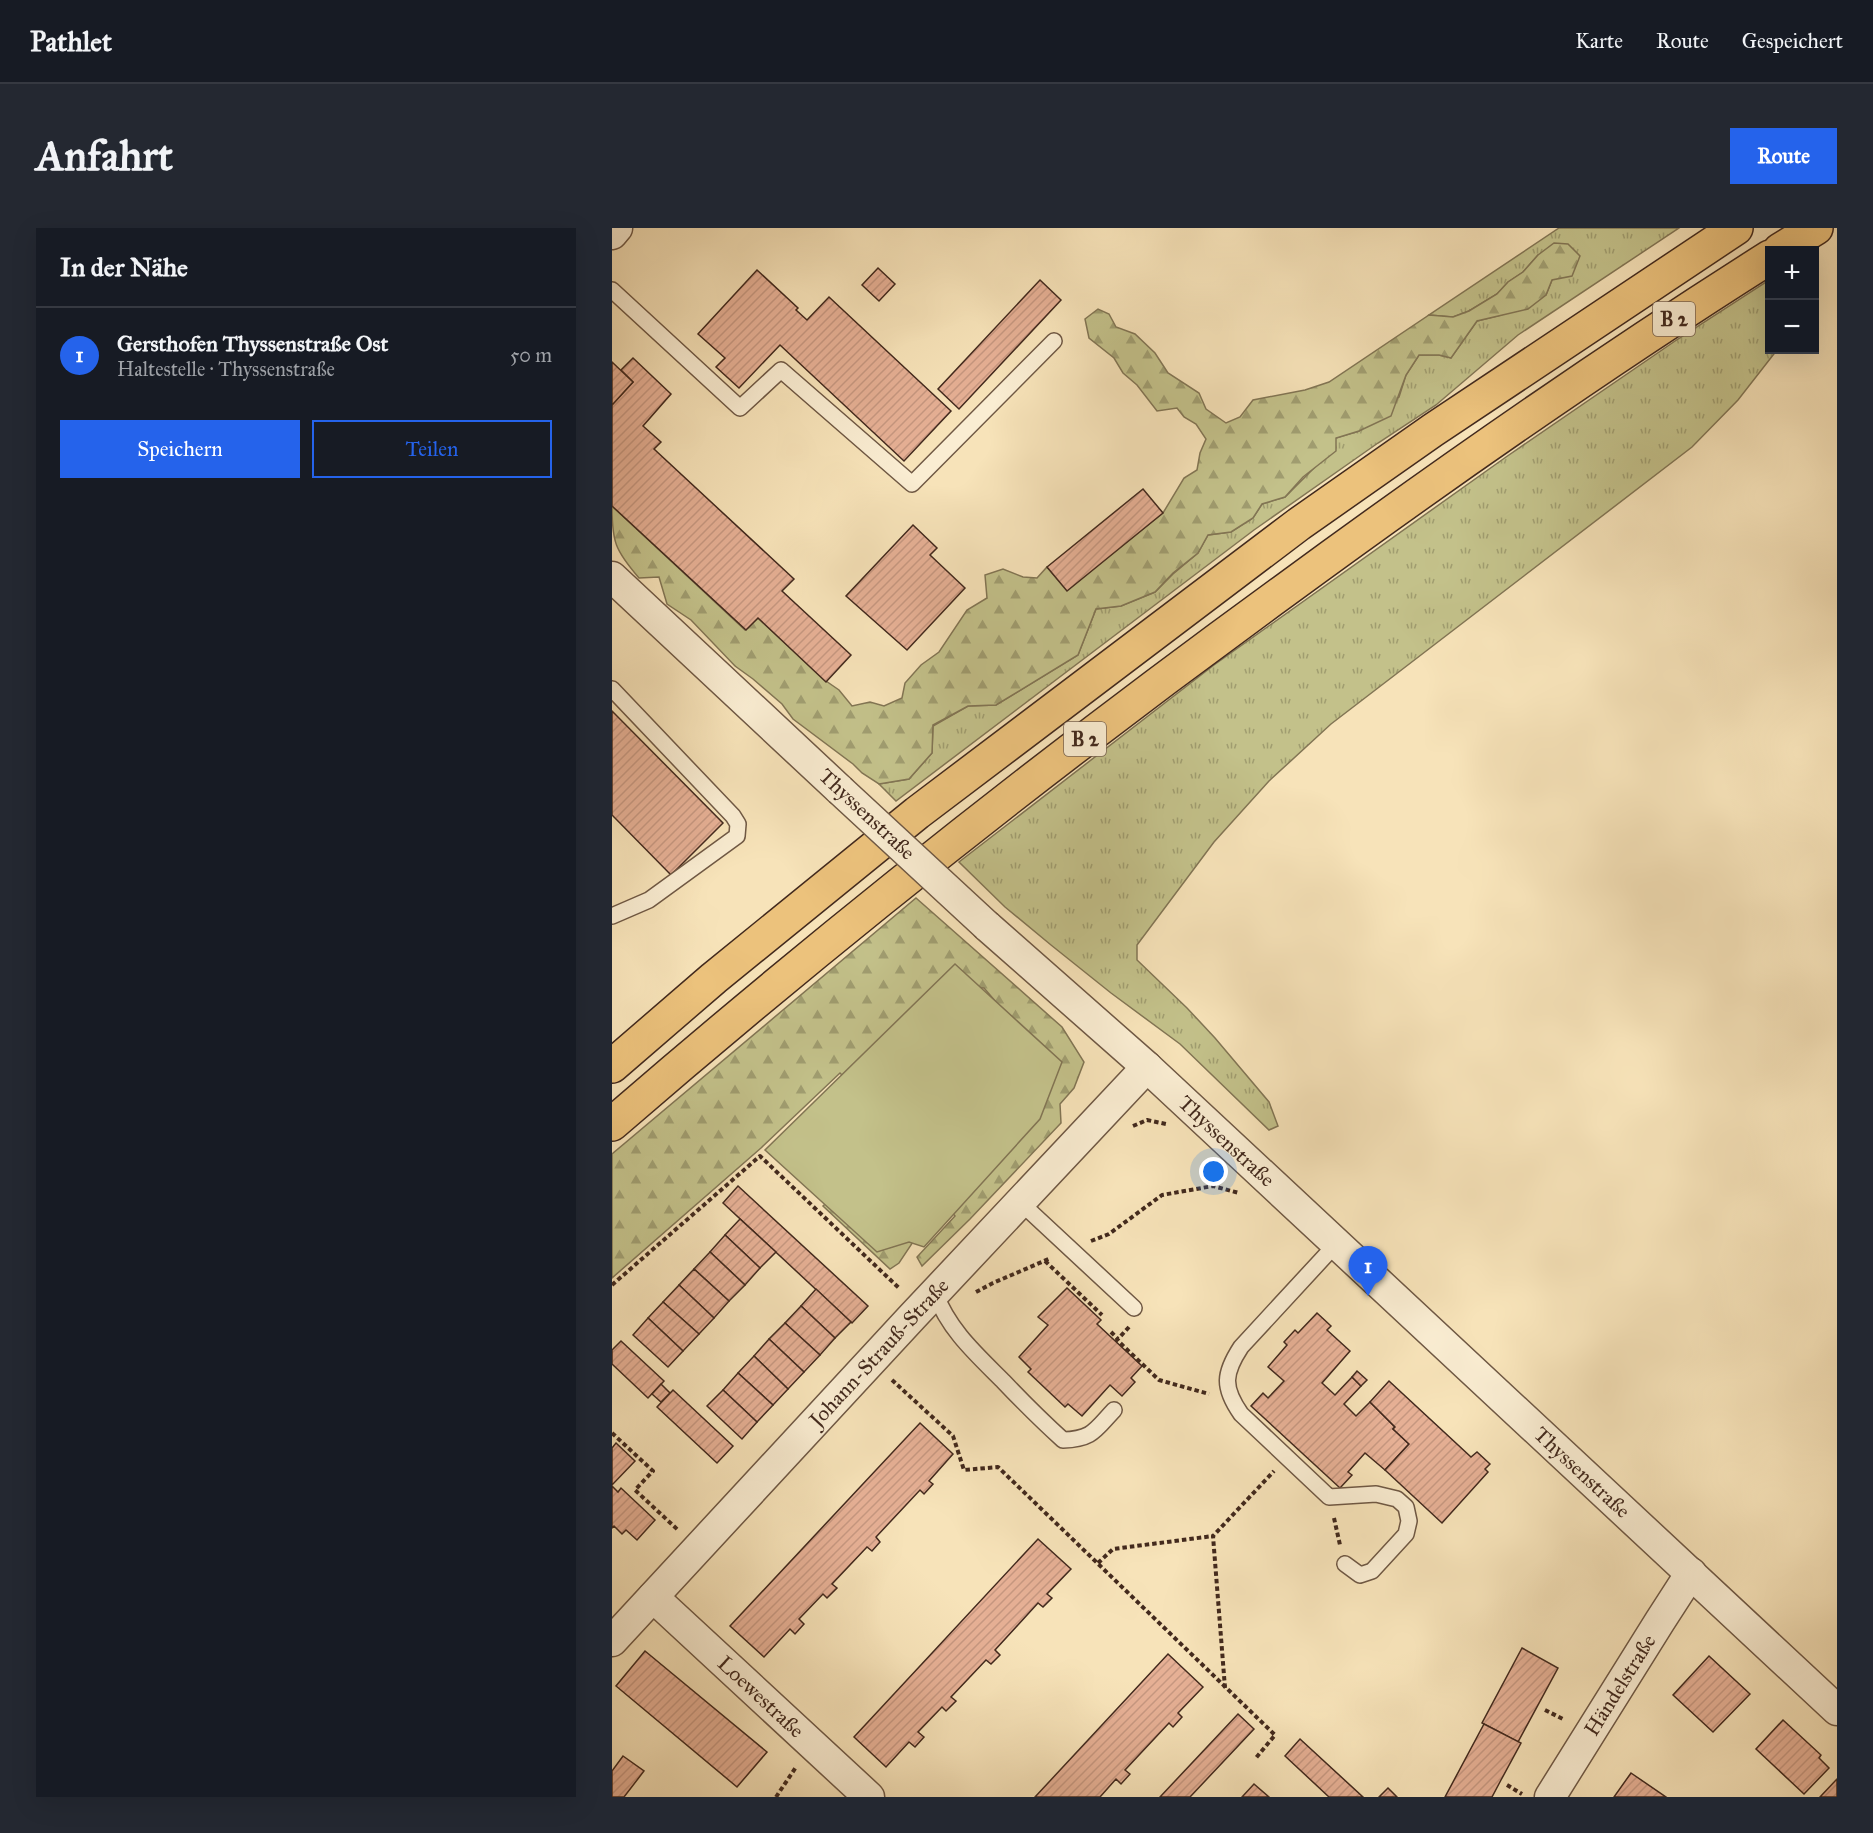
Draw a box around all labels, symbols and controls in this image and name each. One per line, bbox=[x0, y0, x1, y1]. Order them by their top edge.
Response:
text: Pathlet bbox=[30, 24, 112, 59]
text: Karte bbox=[1575, 28, 1623, 54]
text: Route bbox=[1656, 28, 1709, 54]
text: Gespeichert bbox=[1742, 28, 1843, 54]
button: Route bbox=[1730, 128, 1837, 184]
text: Anfahrt bbox=[36, 130, 173, 182]
map controls bbox=[1765, 246, 1819, 354]
button: + bbox=[1765, 246, 1819, 300]
text: In der Nähe bbox=[60, 251, 188, 283]
button: − bbox=[1765, 300, 1819, 354]
road number: B 2 bbox=[1653, 302, 1695, 336]
text: Gersthofen Thyssenstraße Ost bbox=[117, 330, 388, 357]
text: 1 bbox=[76, 343, 83, 367]
text: 50 m bbox=[510, 343, 552, 367]
text: Haltestelle · Thyssenstraße bbox=[117, 357, 335, 381]
button: Speichern bbox=[60, 420, 300, 478]
button: Teilen bbox=[312, 420, 552, 478]
road number: B 2 bbox=[1064, 722, 1106, 756]
street label: Thyssenstraße bbox=[813, 763, 921, 865]
street label: Thyssenstraße bbox=[1173, 1090, 1280, 1193]
your location bbox=[1199, 1157, 1228, 1186]
pin: 1 bbox=[1348, 1246, 1388, 1296]
street label: Johann-Strauß-Straße bbox=[802, 1273, 955, 1434]
street label: Thyssenstraße bbox=[1528, 1421, 1636, 1524]
street label: Händelstraße bbox=[1578, 1629, 1662, 1741]
street label: Loewestraße bbox=[712, 1650, 810, 1744]

